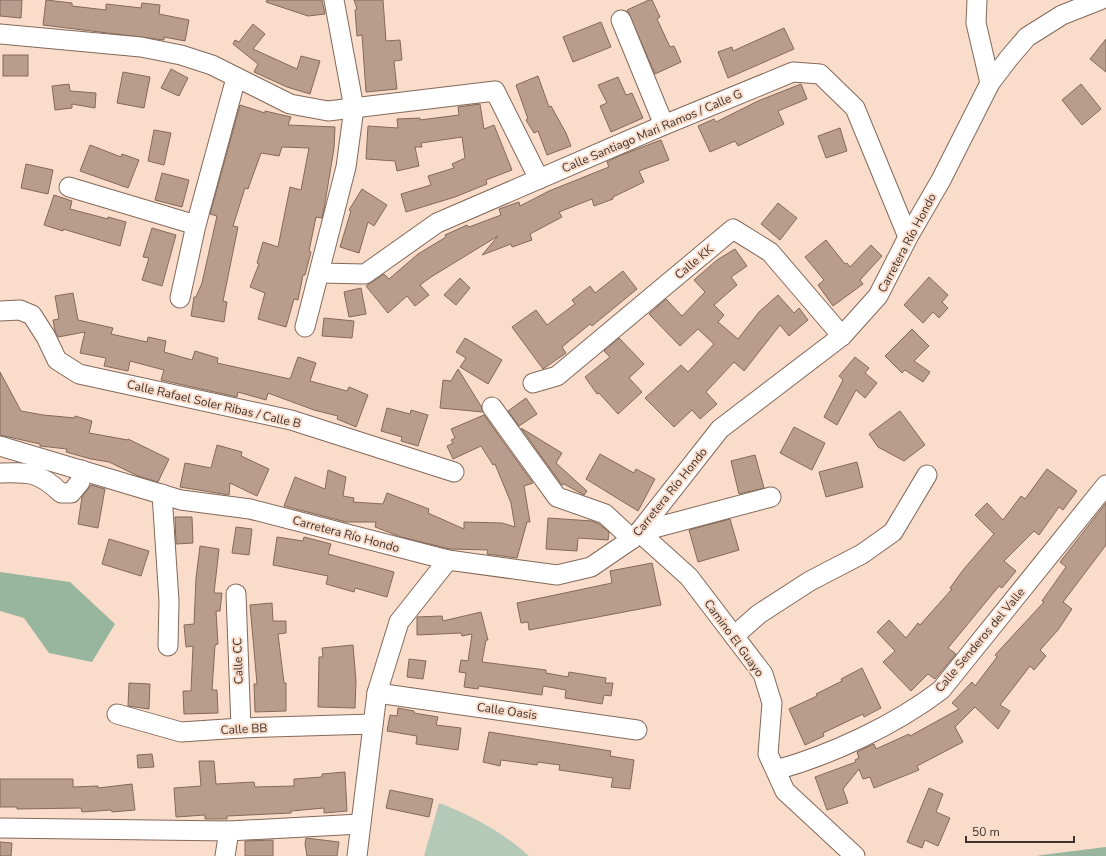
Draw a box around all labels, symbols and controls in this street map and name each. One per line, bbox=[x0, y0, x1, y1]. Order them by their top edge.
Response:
street label: Calle Santiago Mari Ramos / Calle G bbox=[559, 86, 745, 176]
street label: Carretera Río Hondo bbox=[874, 190, 940, 295]
street label: Calle KK bbox=[671, 241, 717, 283]
street label: Calle Rafael Soler Ribas / Calle B bbox=[125, 376, 303, 432]
street label: Carretera Río Hondo bbox=[629, 444, 711, 540]
street label: Carretera Río Hondo bbox=[291, 512, 402, 556]
street label: Calle Senderos del Valle bbox=[931, 584, 1029, 696]
street label: Camino El Guayo bbox=[700, 596, 768, 680]
street label: Calle CC bbox=[229, 637, 247, 685]
street label: Calle Oasis bbox=[476, 699, 538, 723]
street label: Calle BB bbox=[220, 720, 268, 738]
scale bar bbox=[966, 818, 1074, 844]
text: 50 m bbox=[972, 824, 1000, 840]

